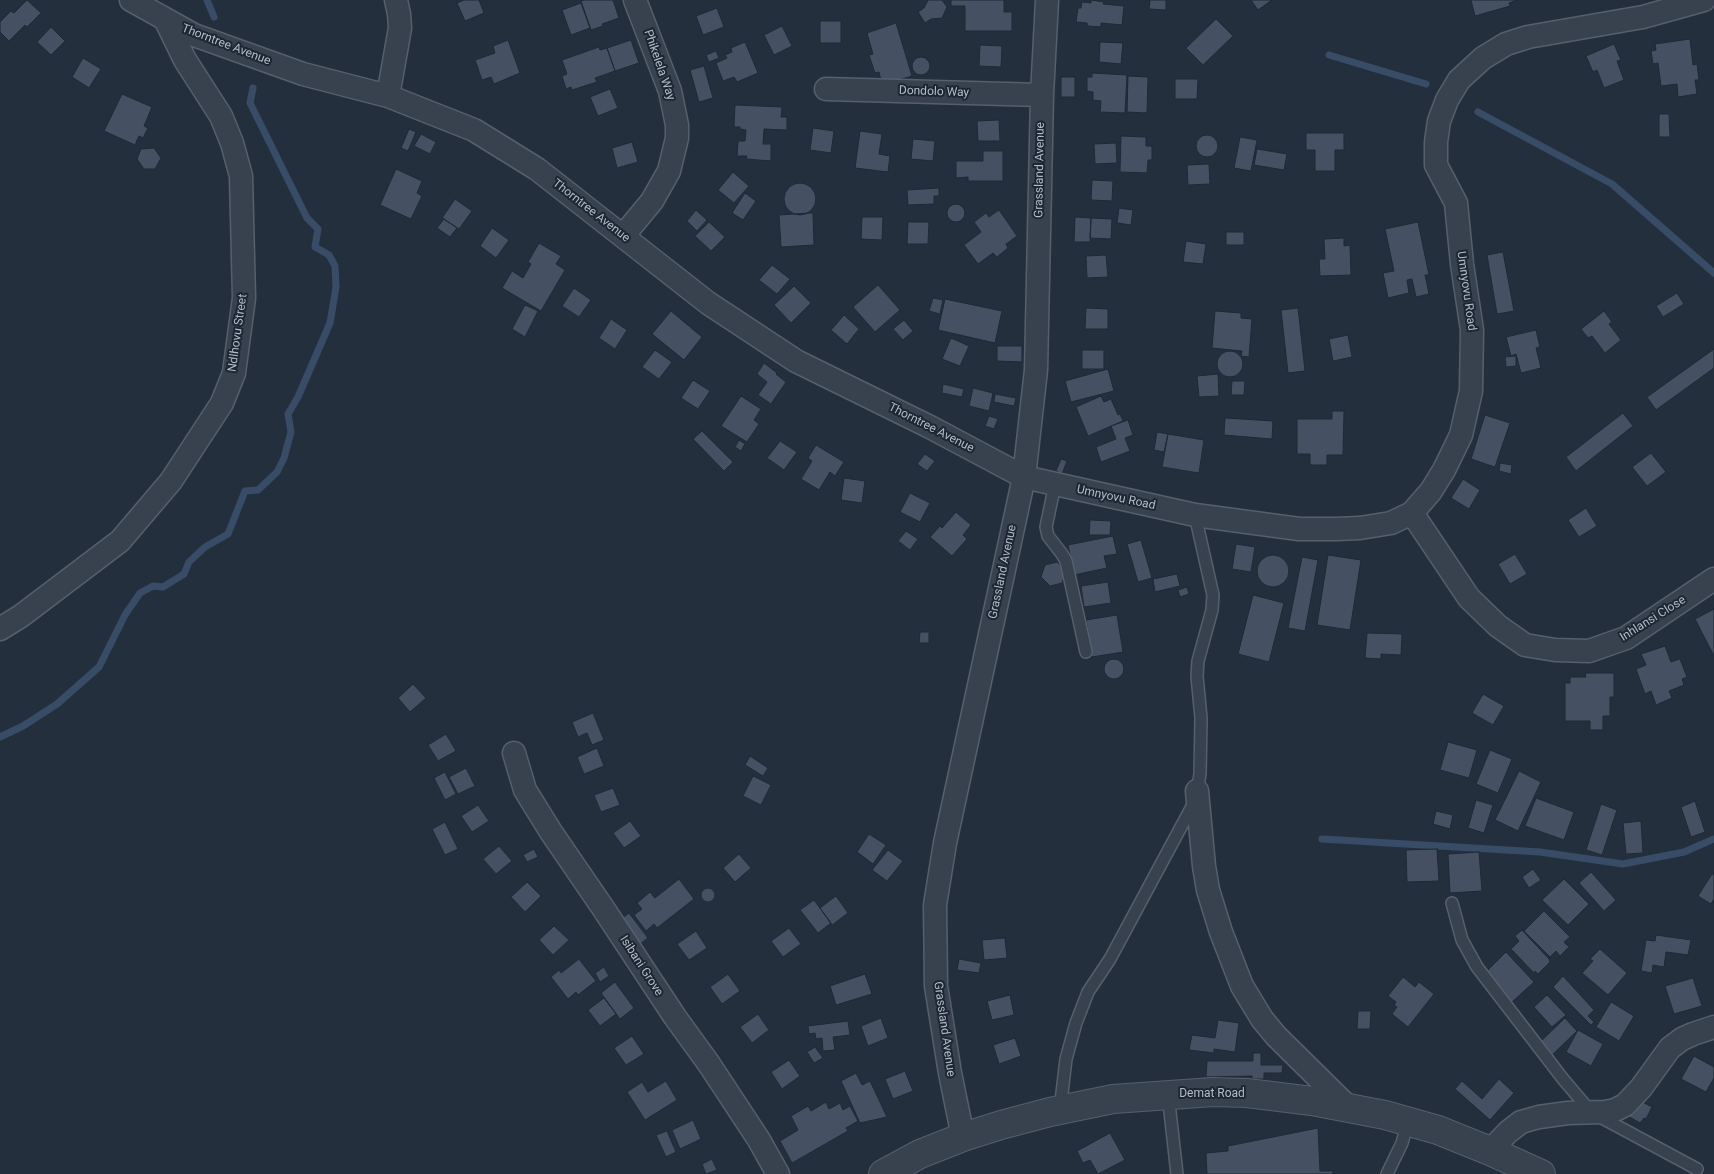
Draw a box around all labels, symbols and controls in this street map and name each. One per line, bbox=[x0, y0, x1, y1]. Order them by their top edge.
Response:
street label: Thorntree Avenue bbox=[179, 21, 273, 69]
street label: Phikelela Way bbox=[640, 28, 678, 102]
street label: Dondolo Way bbox=[899, 84, 969, 100]
street label: Grassland Avenue bbox=[1032, 122, 1048, 218]
street label: Thorntree Avenue bbox=[549, 176, 633, 246]
street label: Umnyovu Road bbox=[1453, 250, 1479, 332]
street label: Ndlhovu Street bbox=[225, 293, 251, 373]
street label: Thorntree Avenue bbox=[886, 400, 976, 456]
street label: Umnyovu Road bbox=[1075, 483, 1157, 513]
street label: Grassland Avenue bbox=[986, 524, 1020, 620]
street label: Inhlansi Close bbox=[1617, 593, 1689, 645]
street label: Isibani Grove bbox=[616, 933, 666, 999]
street label: Grassland Avenue bbox=[930, 980, 958, 1078]
street label: Demat Road bbox=[1179, 1087, 1245, 1101]

